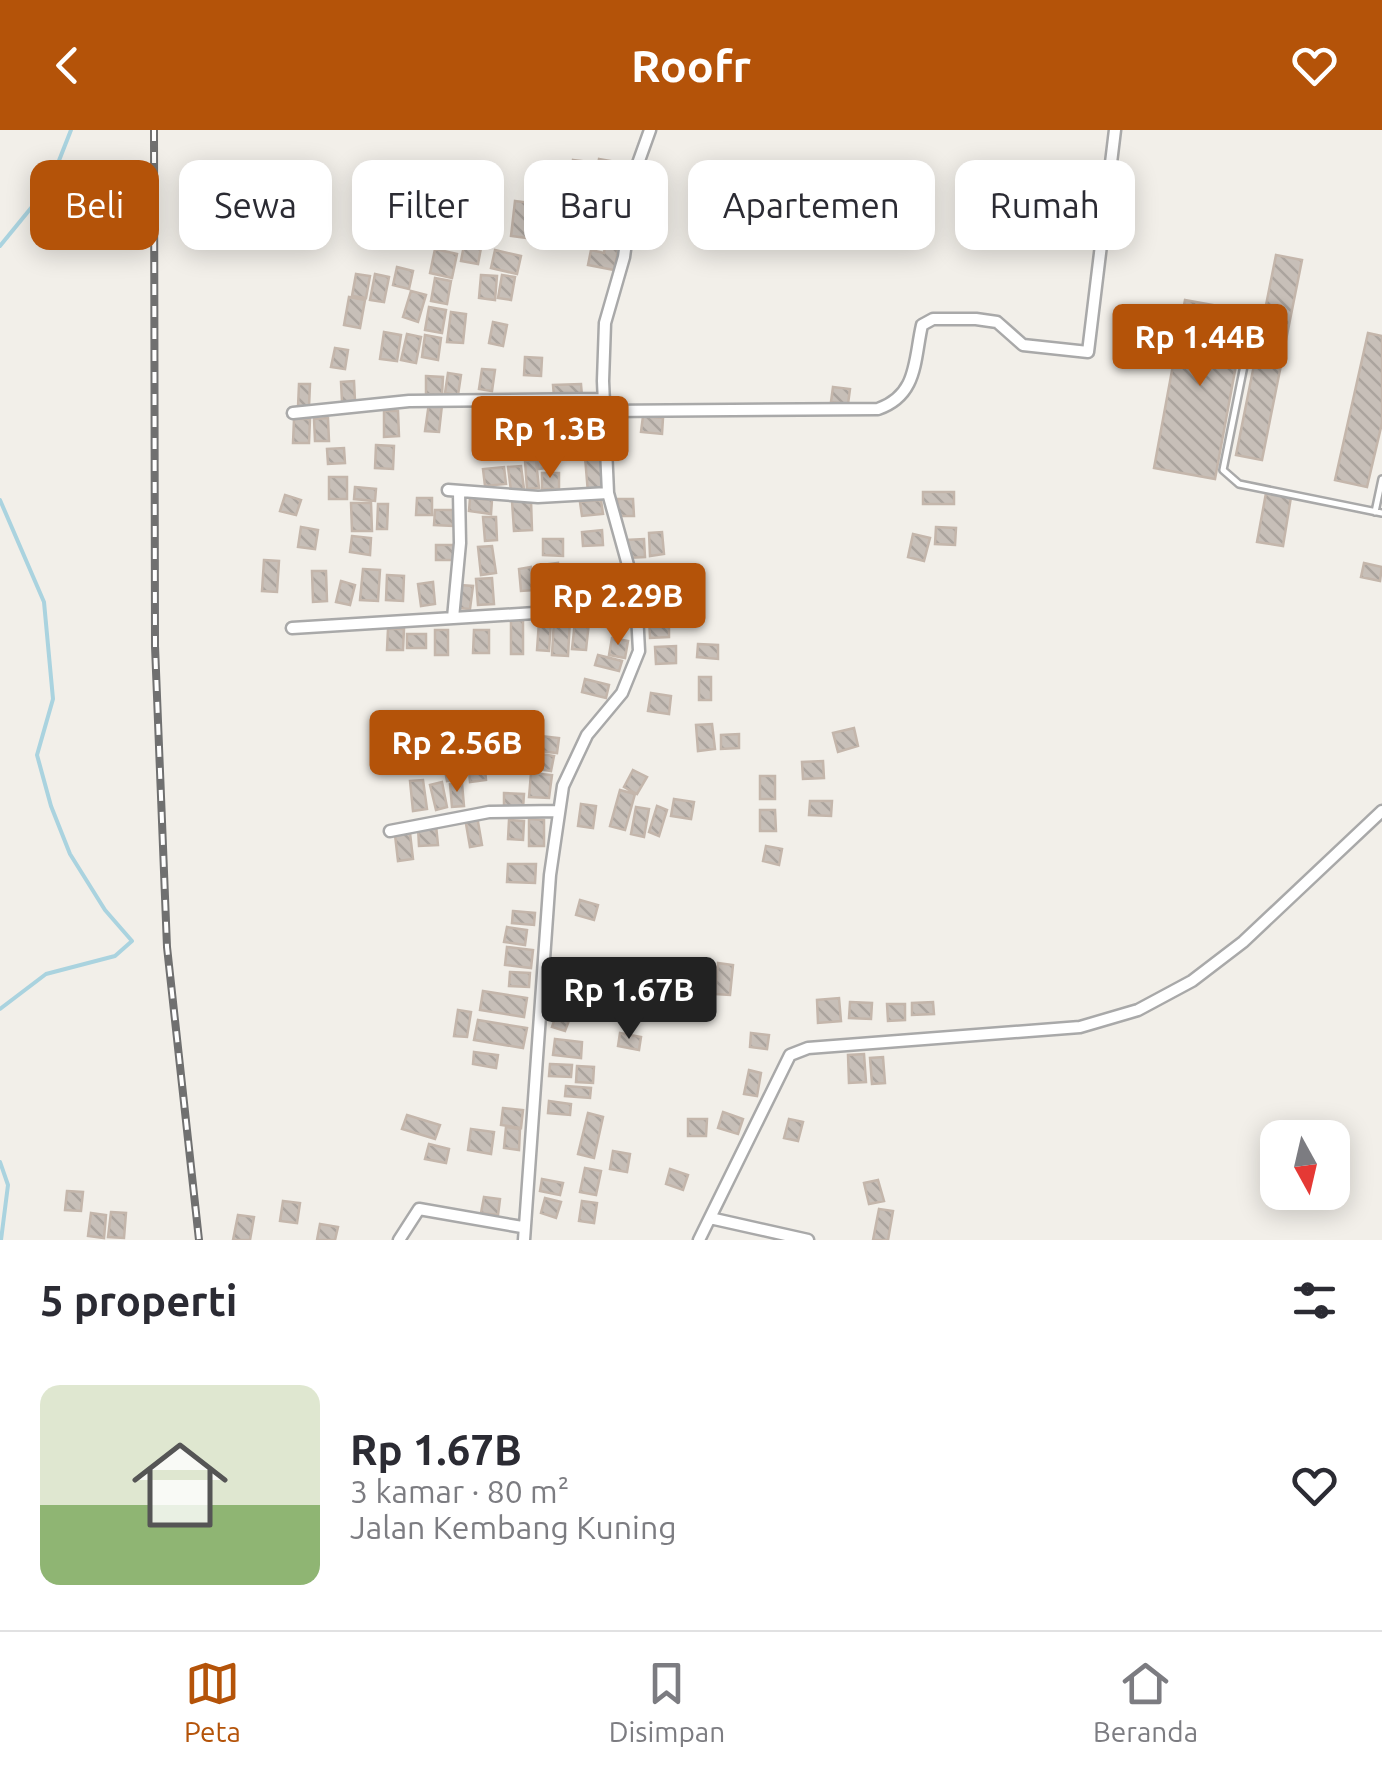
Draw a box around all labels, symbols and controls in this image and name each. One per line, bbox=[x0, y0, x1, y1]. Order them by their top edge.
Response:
icon: back bbox=[40, 38, 95, 93]
icon: heart bbox=[1287, 38, 1342, 93]
text: Roofr bbox=[631, 40, 751, 91]
chip: Beli bbox=[30, 160, 159, 250]
chip: Sewa bbox=[179, 160, 332, 250]
chip: Filter bbox=[352, 160, 504, 250]
chip: Baru bbox=[524, 160, 668, 250]
chip: Apartemen bbox=[688, 160, 935, 250]
chip: Rumah bbox=[955, 160, 1135, 250]
pin: Rp 1.44B bbox=[1097, 304, 1303, 389]
text: Rp 1.44B bbox=[1135, 318, 1265, 354]
pin: Rp 1.3B bbox=[458, 396, 642, 481]
text: Rp 1.3B bbox=[494, 410, 606, 446]
pin: Rp 2.29B bbox=[515, 563, 721, 648]
text: Rp 2.29B bbox=[553, 577, 683, 613]
pin: Rp 2.56B bbox=[354, 710, 560, 795]
text: Rp 2.56B bbox=[392, 724, 522, 760]
pin: Rp 1.67B bbox=[526, 957, 732, 1042]
text: Rp 1.67B bbox=[564, 971, 694, 1007]
north arrow bbox=[1260, 1120, 1350, 1210]
map controls bbox=[1260, 1120, 1350, 1210]
icon: filters bbox=[1287, 1273, 1342, 1328]
text: 5 properti bbox=[40, 1277, 237, 1324]
icon: home bbox=[120, 1425, 240, 1545]
text: Rp 1.67B bbox=[350, 1426, 522, 1473]
icon: heart bbox=[1287, 1458, 1342, 1513]
text: 3 kamar · 80 m² bbox=[350, 1473, 569, 1509]
text: Jalan Kembang Kuning bbox=[350, 1509, 677, 1545]
tab: Peta bbox=[184, 1656, 241, 1747]
tab: Disimpan bbox=[609, 1656, 725, 1747]
tab: Beranda bbox=[1093, 1656, 1198, 1747]

